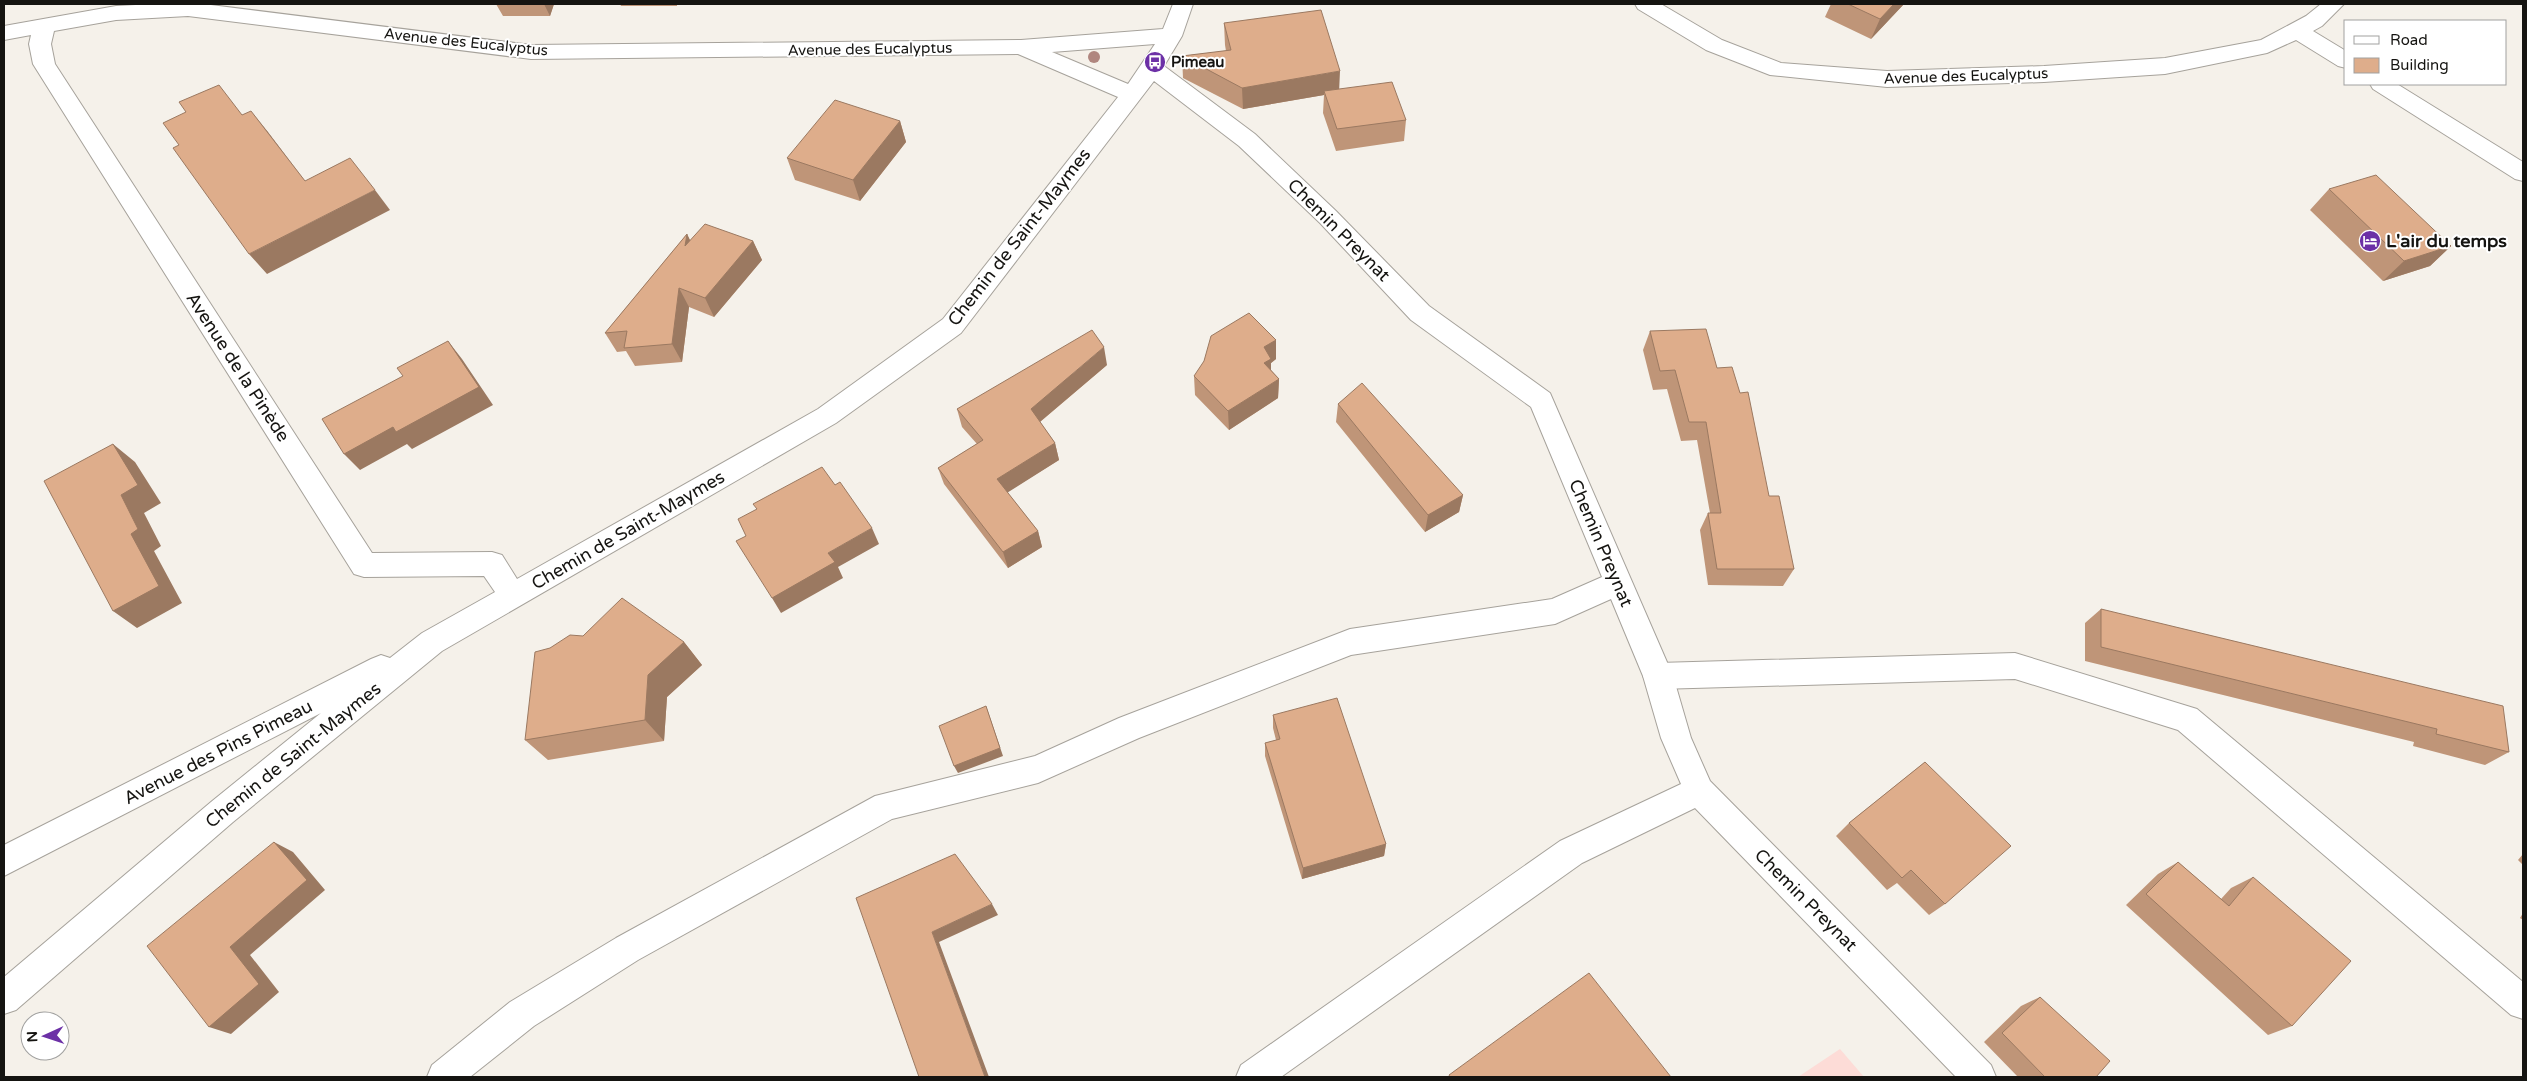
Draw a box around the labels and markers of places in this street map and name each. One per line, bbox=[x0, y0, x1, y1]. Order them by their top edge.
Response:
bus stop icon: Pimeau bbox=[1143, 50, 1167, 74]
place label: Pimeau bbox=[1171, 53, 1224, 71]
hotel icon: L'air du temps bbox=[2358, 229, 2382, 253]
place label: L'air du temps bbox=[2386, 230, 2507, 252]

